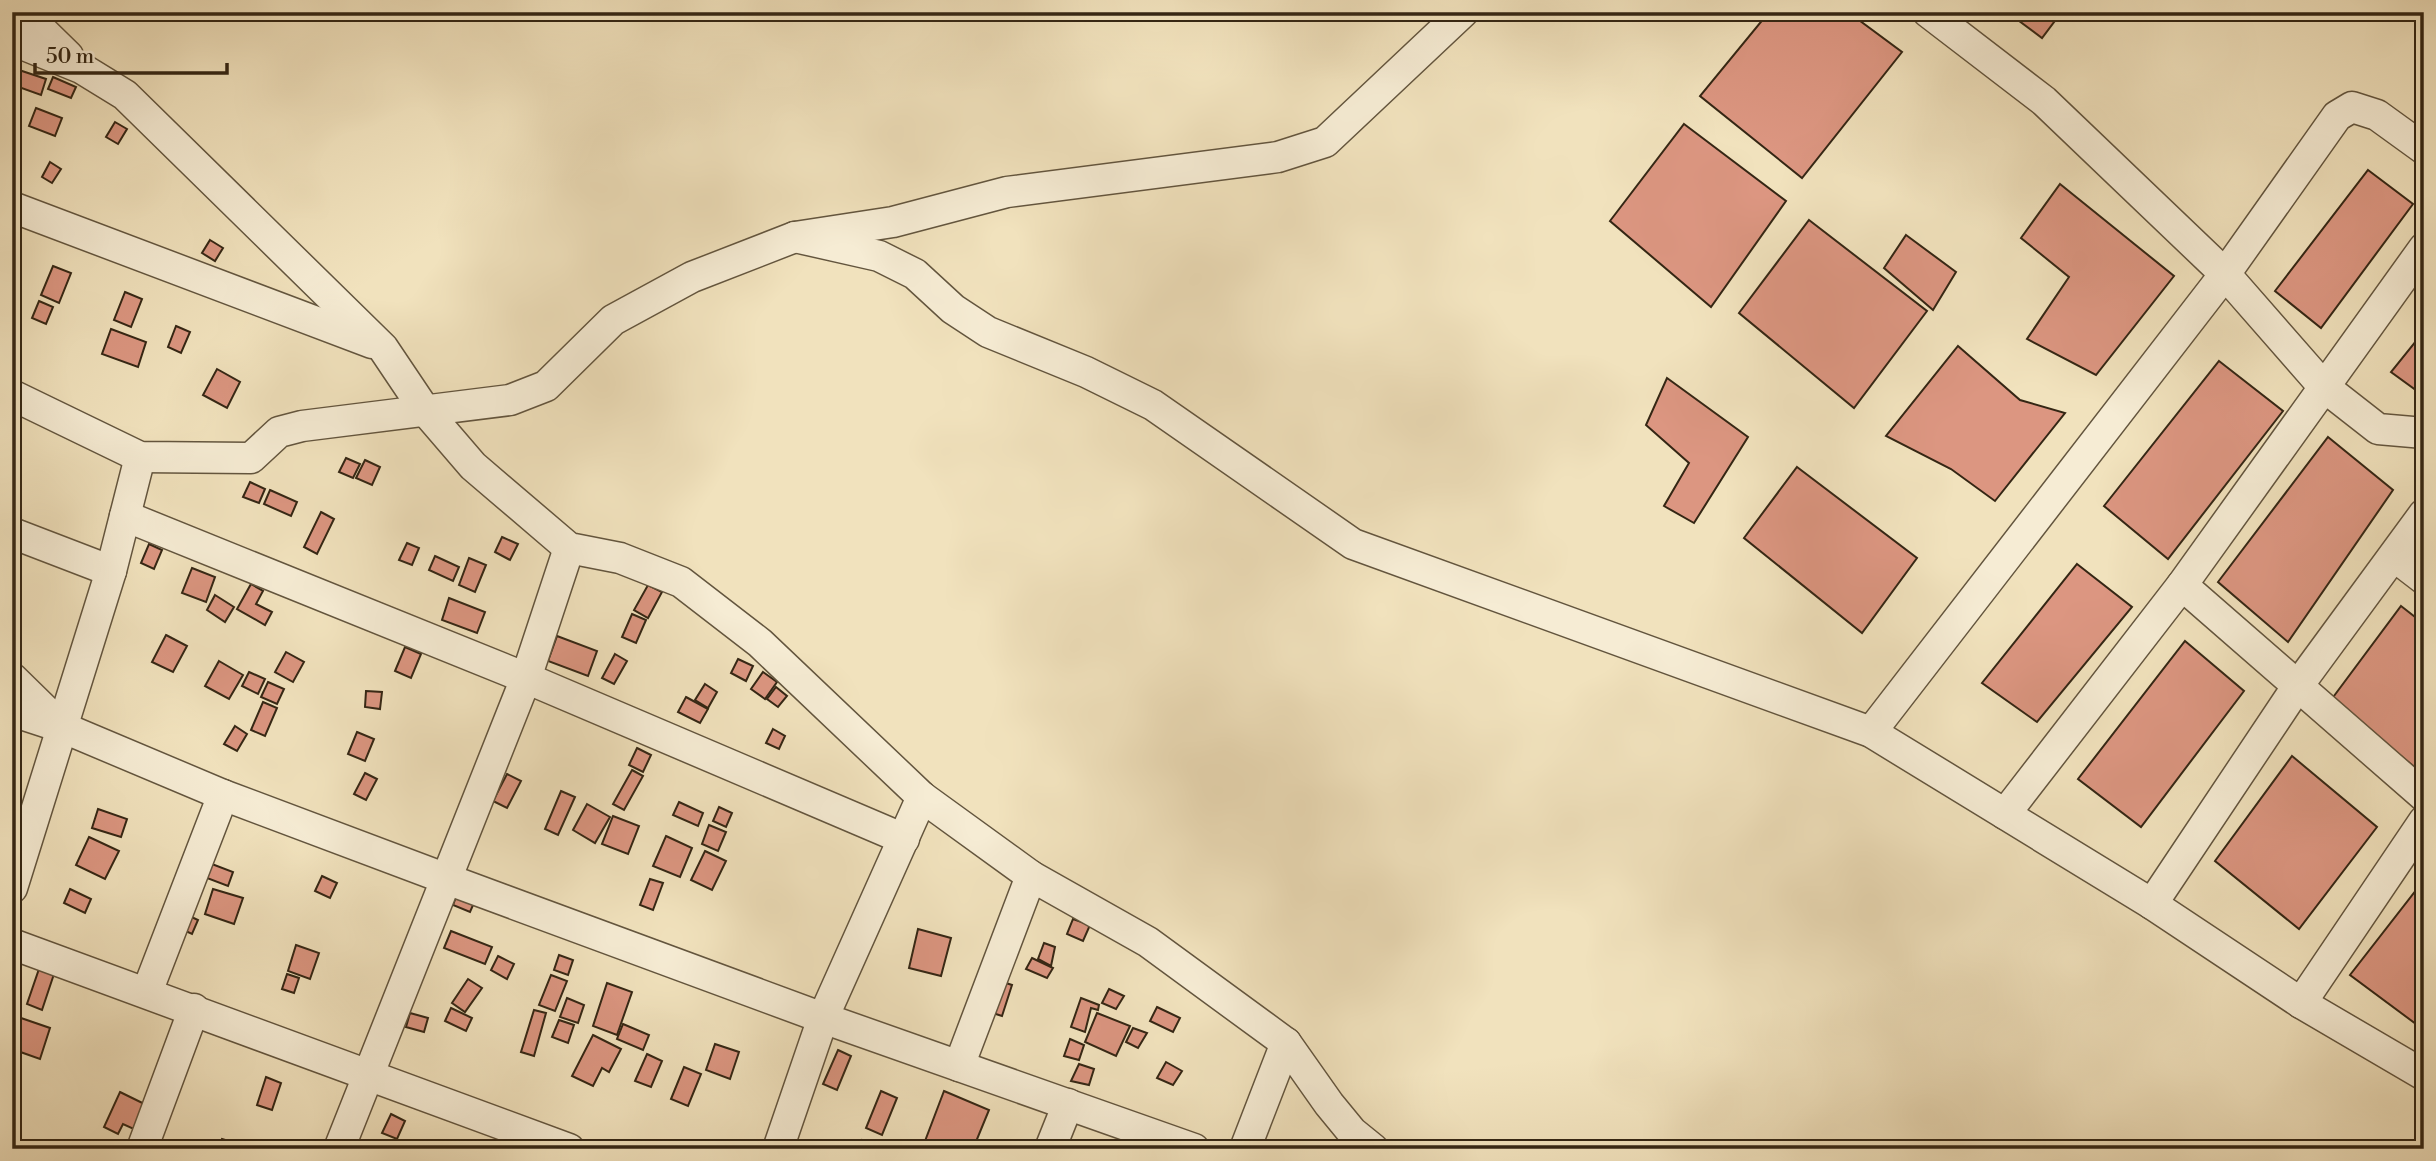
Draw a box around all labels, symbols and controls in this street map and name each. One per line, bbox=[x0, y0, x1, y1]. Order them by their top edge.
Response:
scale bar bbox=[35, 32, 228, 76]
text: 50 m bbox=[46, 44, 94, 70]

